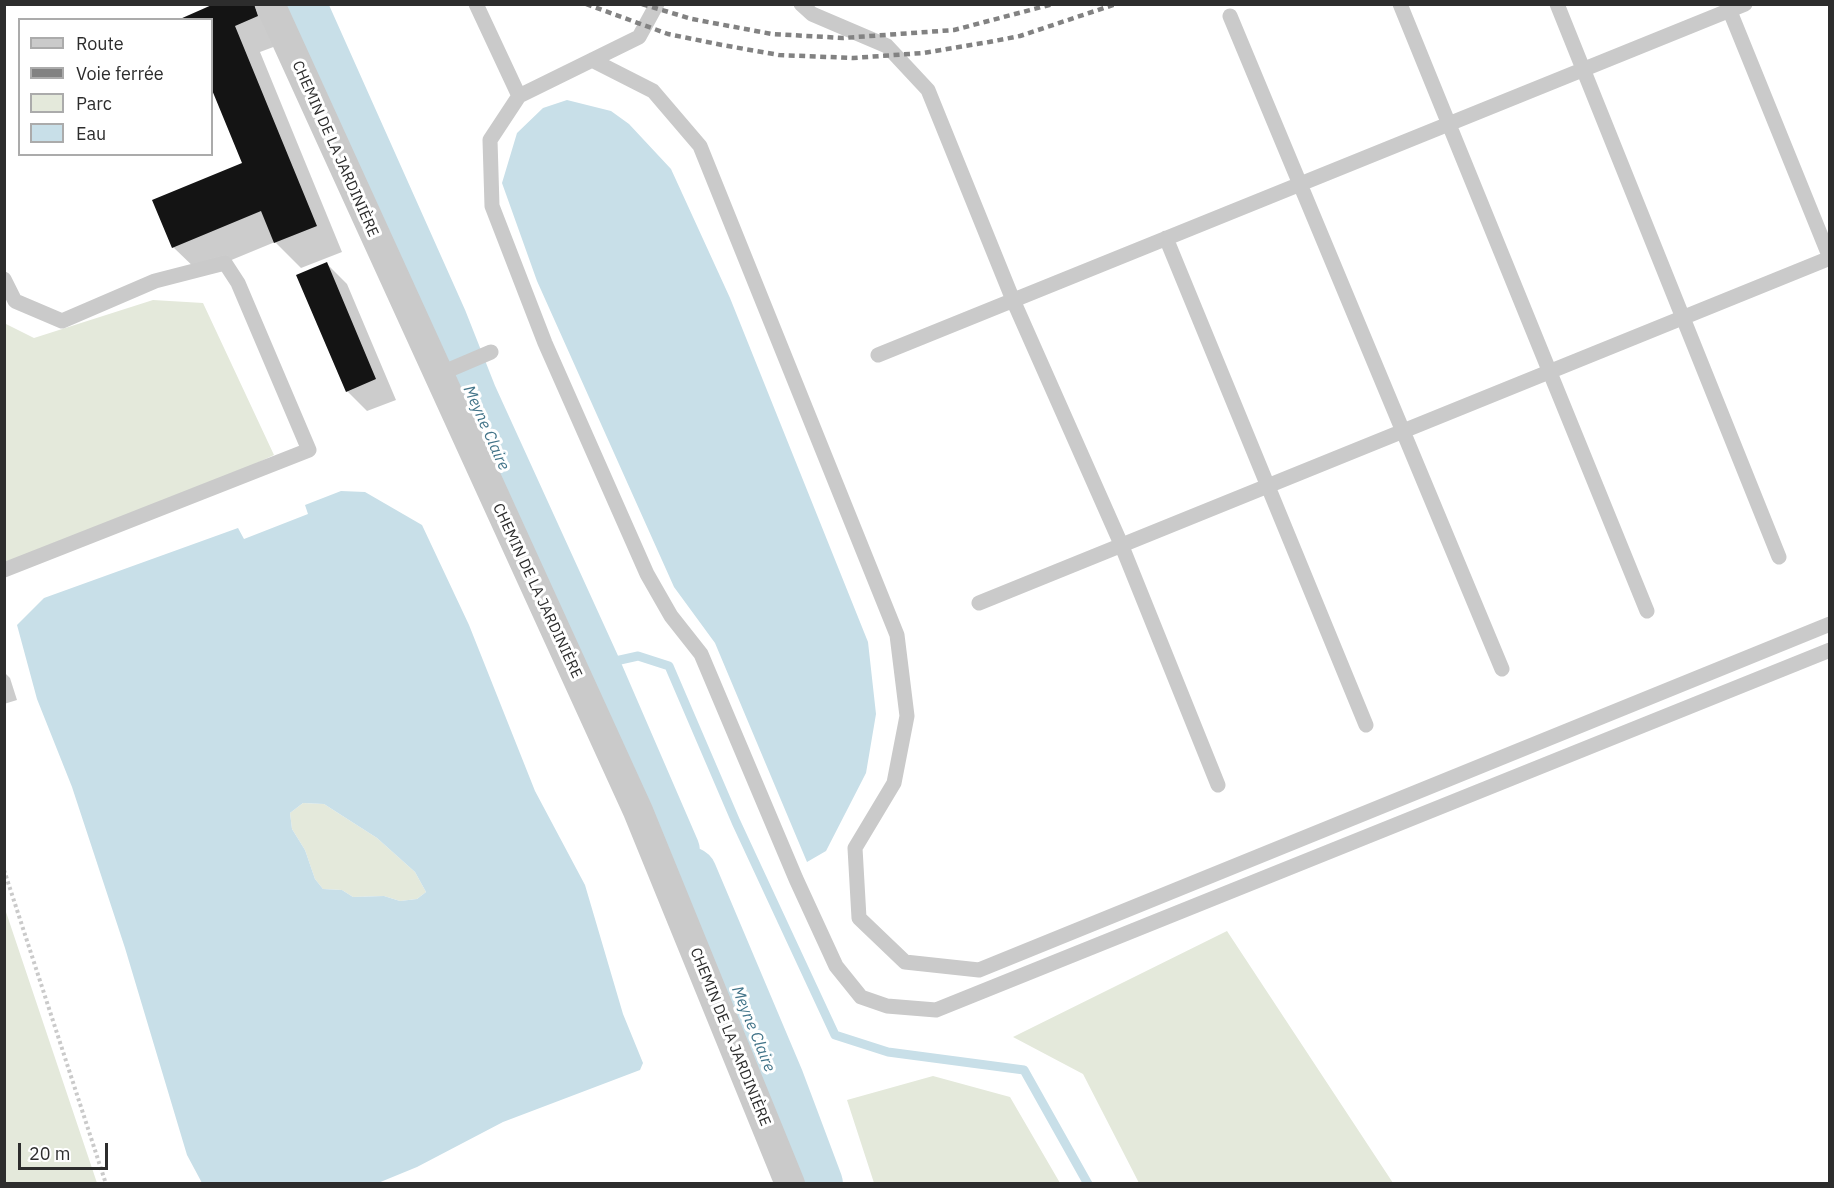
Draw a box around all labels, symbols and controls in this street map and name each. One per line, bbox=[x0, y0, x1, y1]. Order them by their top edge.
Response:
legend bbox=[18, 18, 213, 156]
text: Route bbox=[76, 32, 124, 55]
street label: CHEMIN DE LA JARDINIÈRE bbox=[288, 58, 382, 240]
text: Voie ferrée bbox=[76, 62, 164, 85]
text: Parc bbox=[76, 92, 112, 115]
text: Eau bbox=[76, 122, 106, 145]
water label: Meyne Claire bbox=[459, 383, 513, 473]
street label: CHEMIN DE LA JARDINIÈRE bbox=[489, 501, 585, 681]
street label: CHEMIN DE LA JARDINIÈRE bbox=[686, 945, 774, 1129]
water label: Meyne Claire bbox=[727, 983, 779, 1075]
scale bar bbox=[21, 1131, 111, 1169]
text: 20 m bbox=[29, 1142, 71, 1165]

